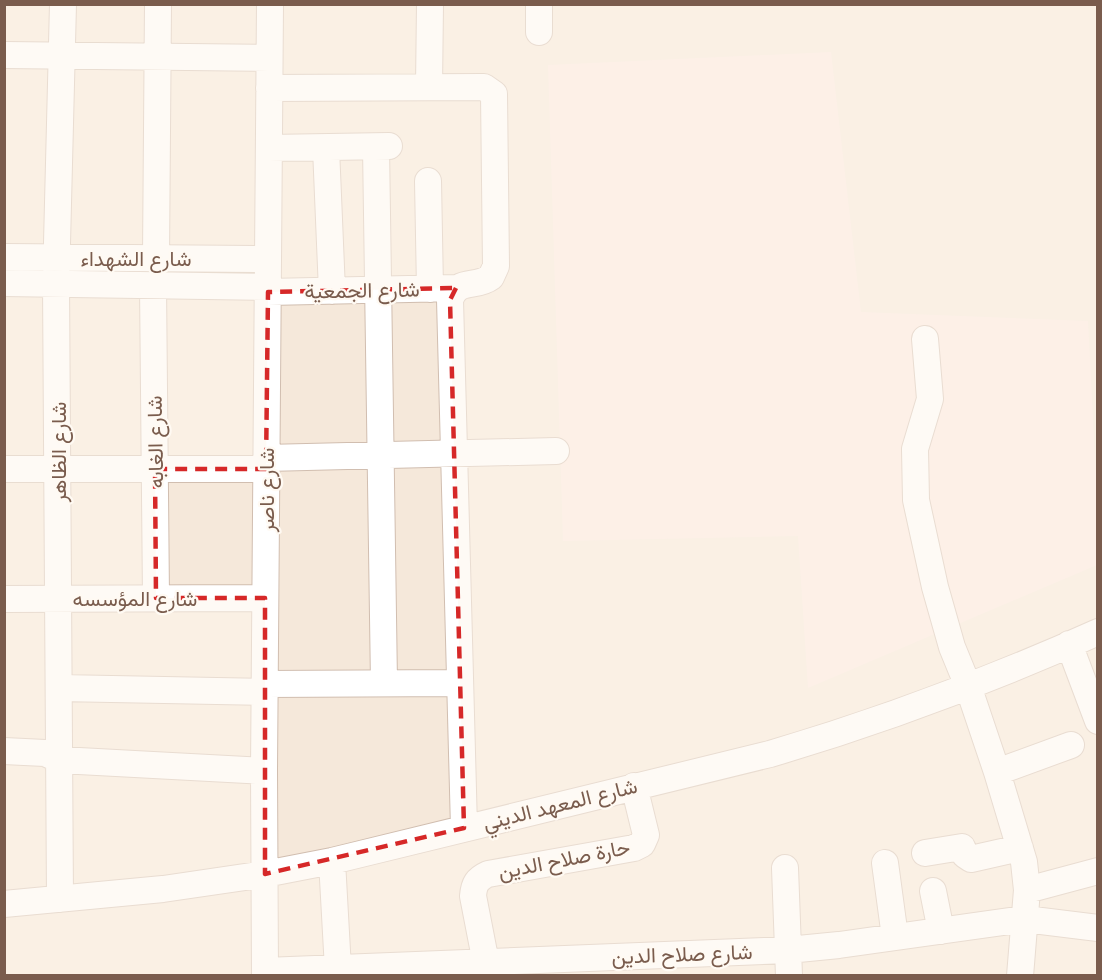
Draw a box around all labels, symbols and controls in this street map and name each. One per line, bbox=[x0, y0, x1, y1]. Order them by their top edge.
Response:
street label: شارع الشهداء bbox=[81, 246, 192, 273]
street label: شارع الجمعية bbox=[304, 276, 420, 306]
street label: شارع الغابه bbox=[142, 395, 170, 489]
street label: شارع الظاهر bbox=[46, 402, 73, 503]
street label: شارع ناصر bbox=[254, 448, 281, 533]
street label: شارع المؤسسه bbox=[73, 586, 197, 613]
street label: شارع المعهد الديني bbox=[480, 773, 641, 840]
street label: حارة صلاح الدين bbox=[496, 834, 632, 886]
street label: شارع صلاح الدين bbox=[611, 939, 753, 971]

